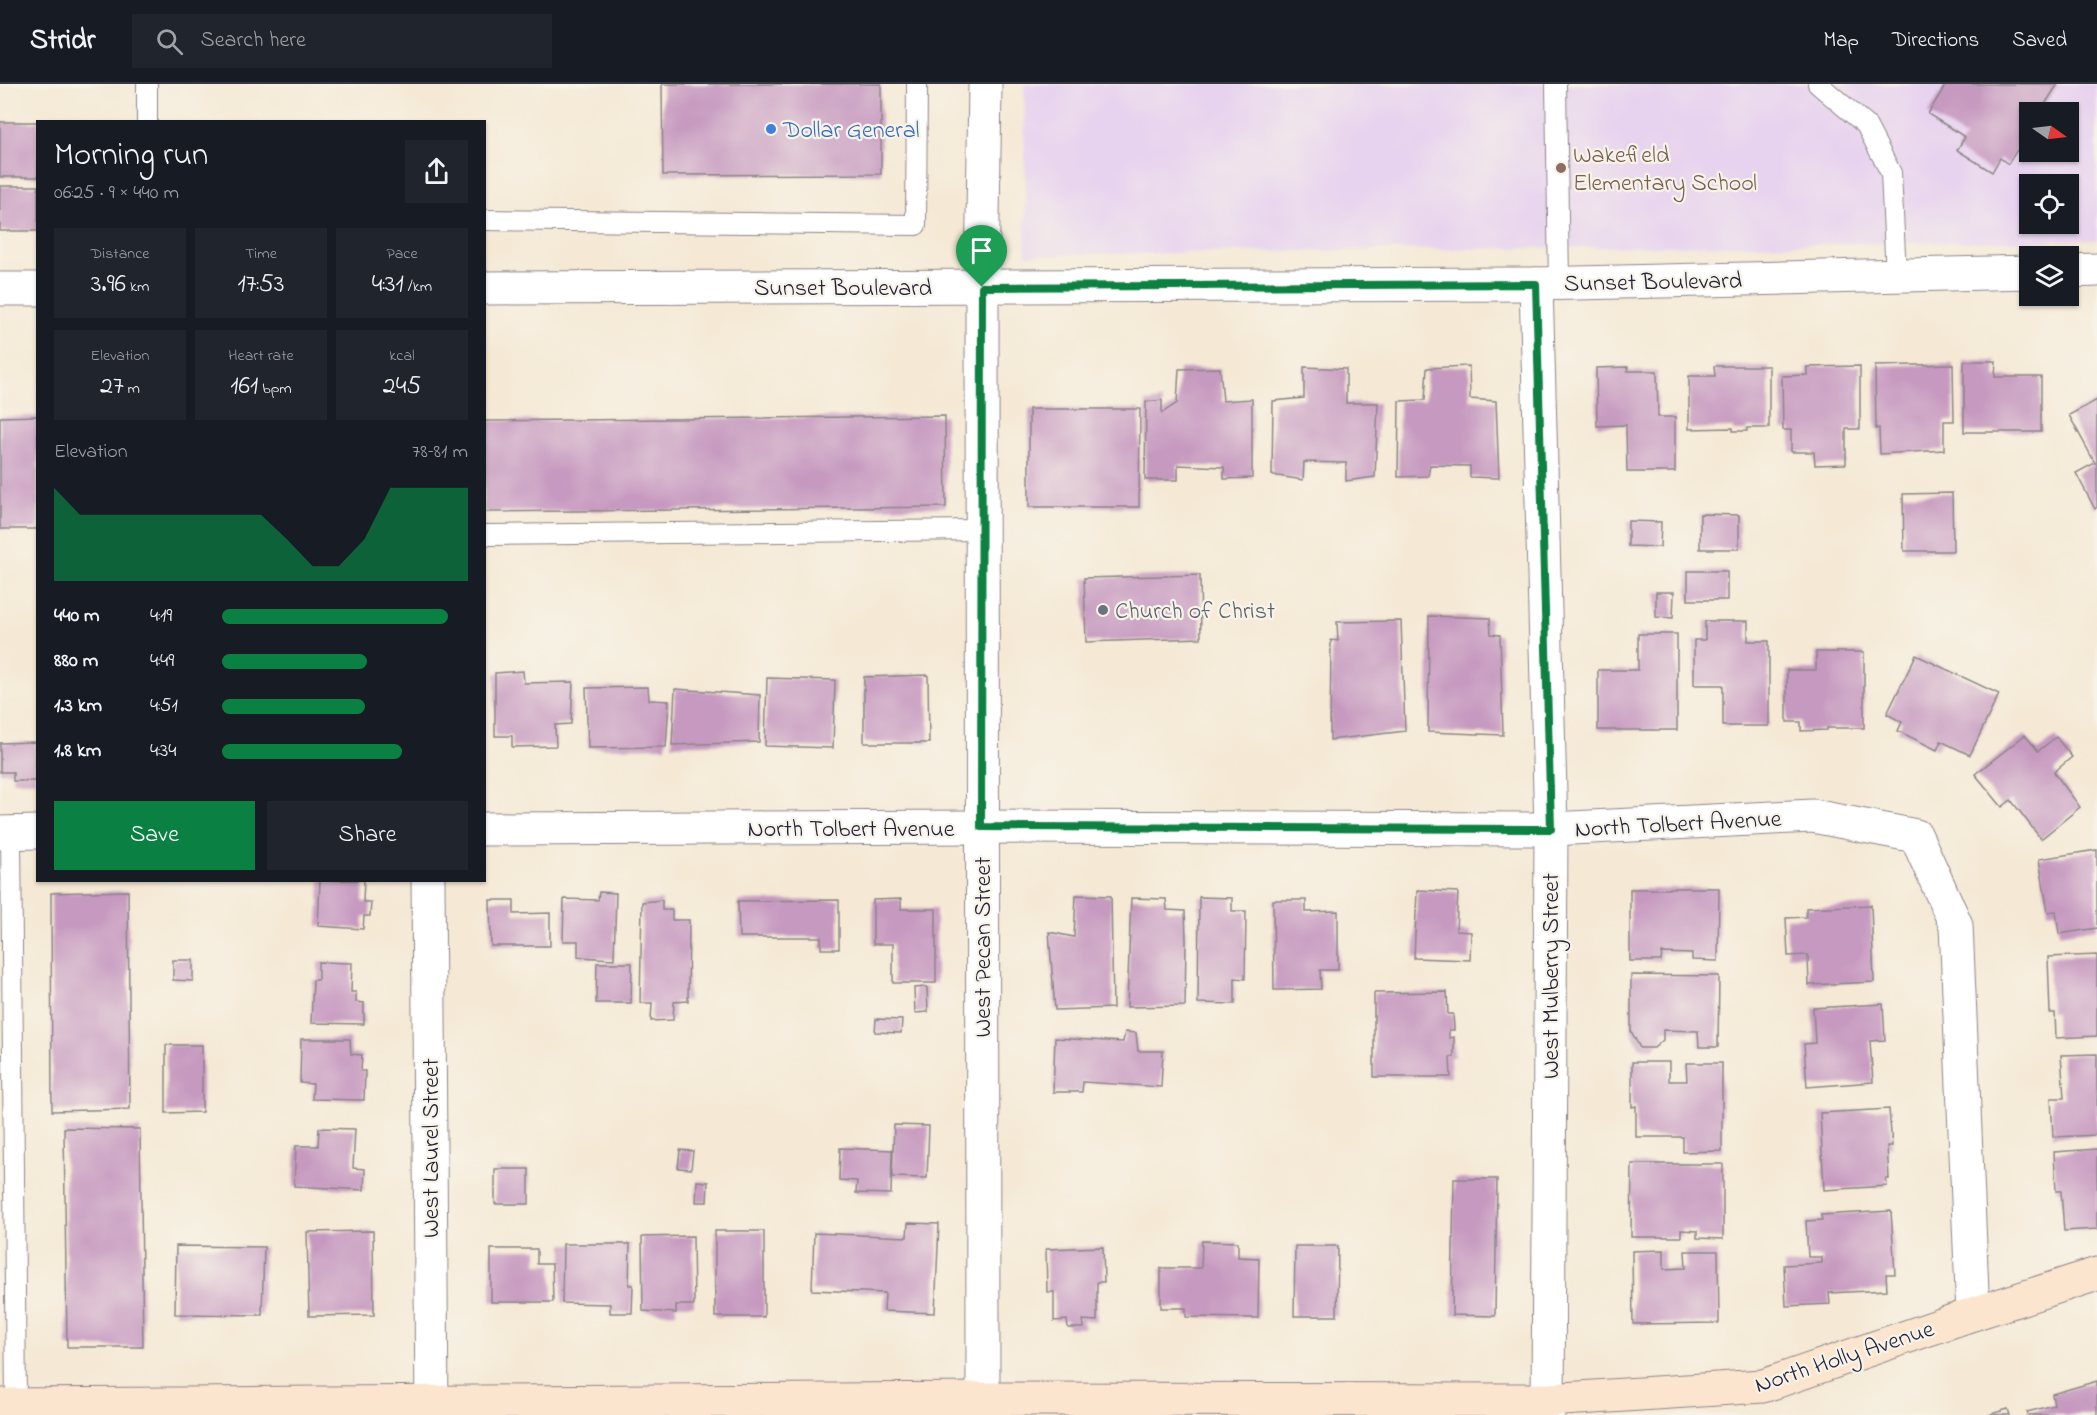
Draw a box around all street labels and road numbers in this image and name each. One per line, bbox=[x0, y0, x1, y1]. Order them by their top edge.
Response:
street label: Sunset Boulevard bbox=[1564, 264, 1743, 303]
street label: Sunset Boulevard bbox=[754, 272, 933, 307]
street label: North Tolbert Avenue bbox=[1574, 803, 1783, 848]
street label: North Tolbert Avenue bbox=[748, 813, 955, 848]
street label: West Pecan Street bbox=[967, 857, 1002, 1037]
street label: West Mulberry Street bbox=[1535, 873, 1571, 1079]
street label: West Laurel Street bbox=[415, 1058, 450, 1238]
street label: North Holly Avenue bbox=[1751, 1313, 1939, 1405]

